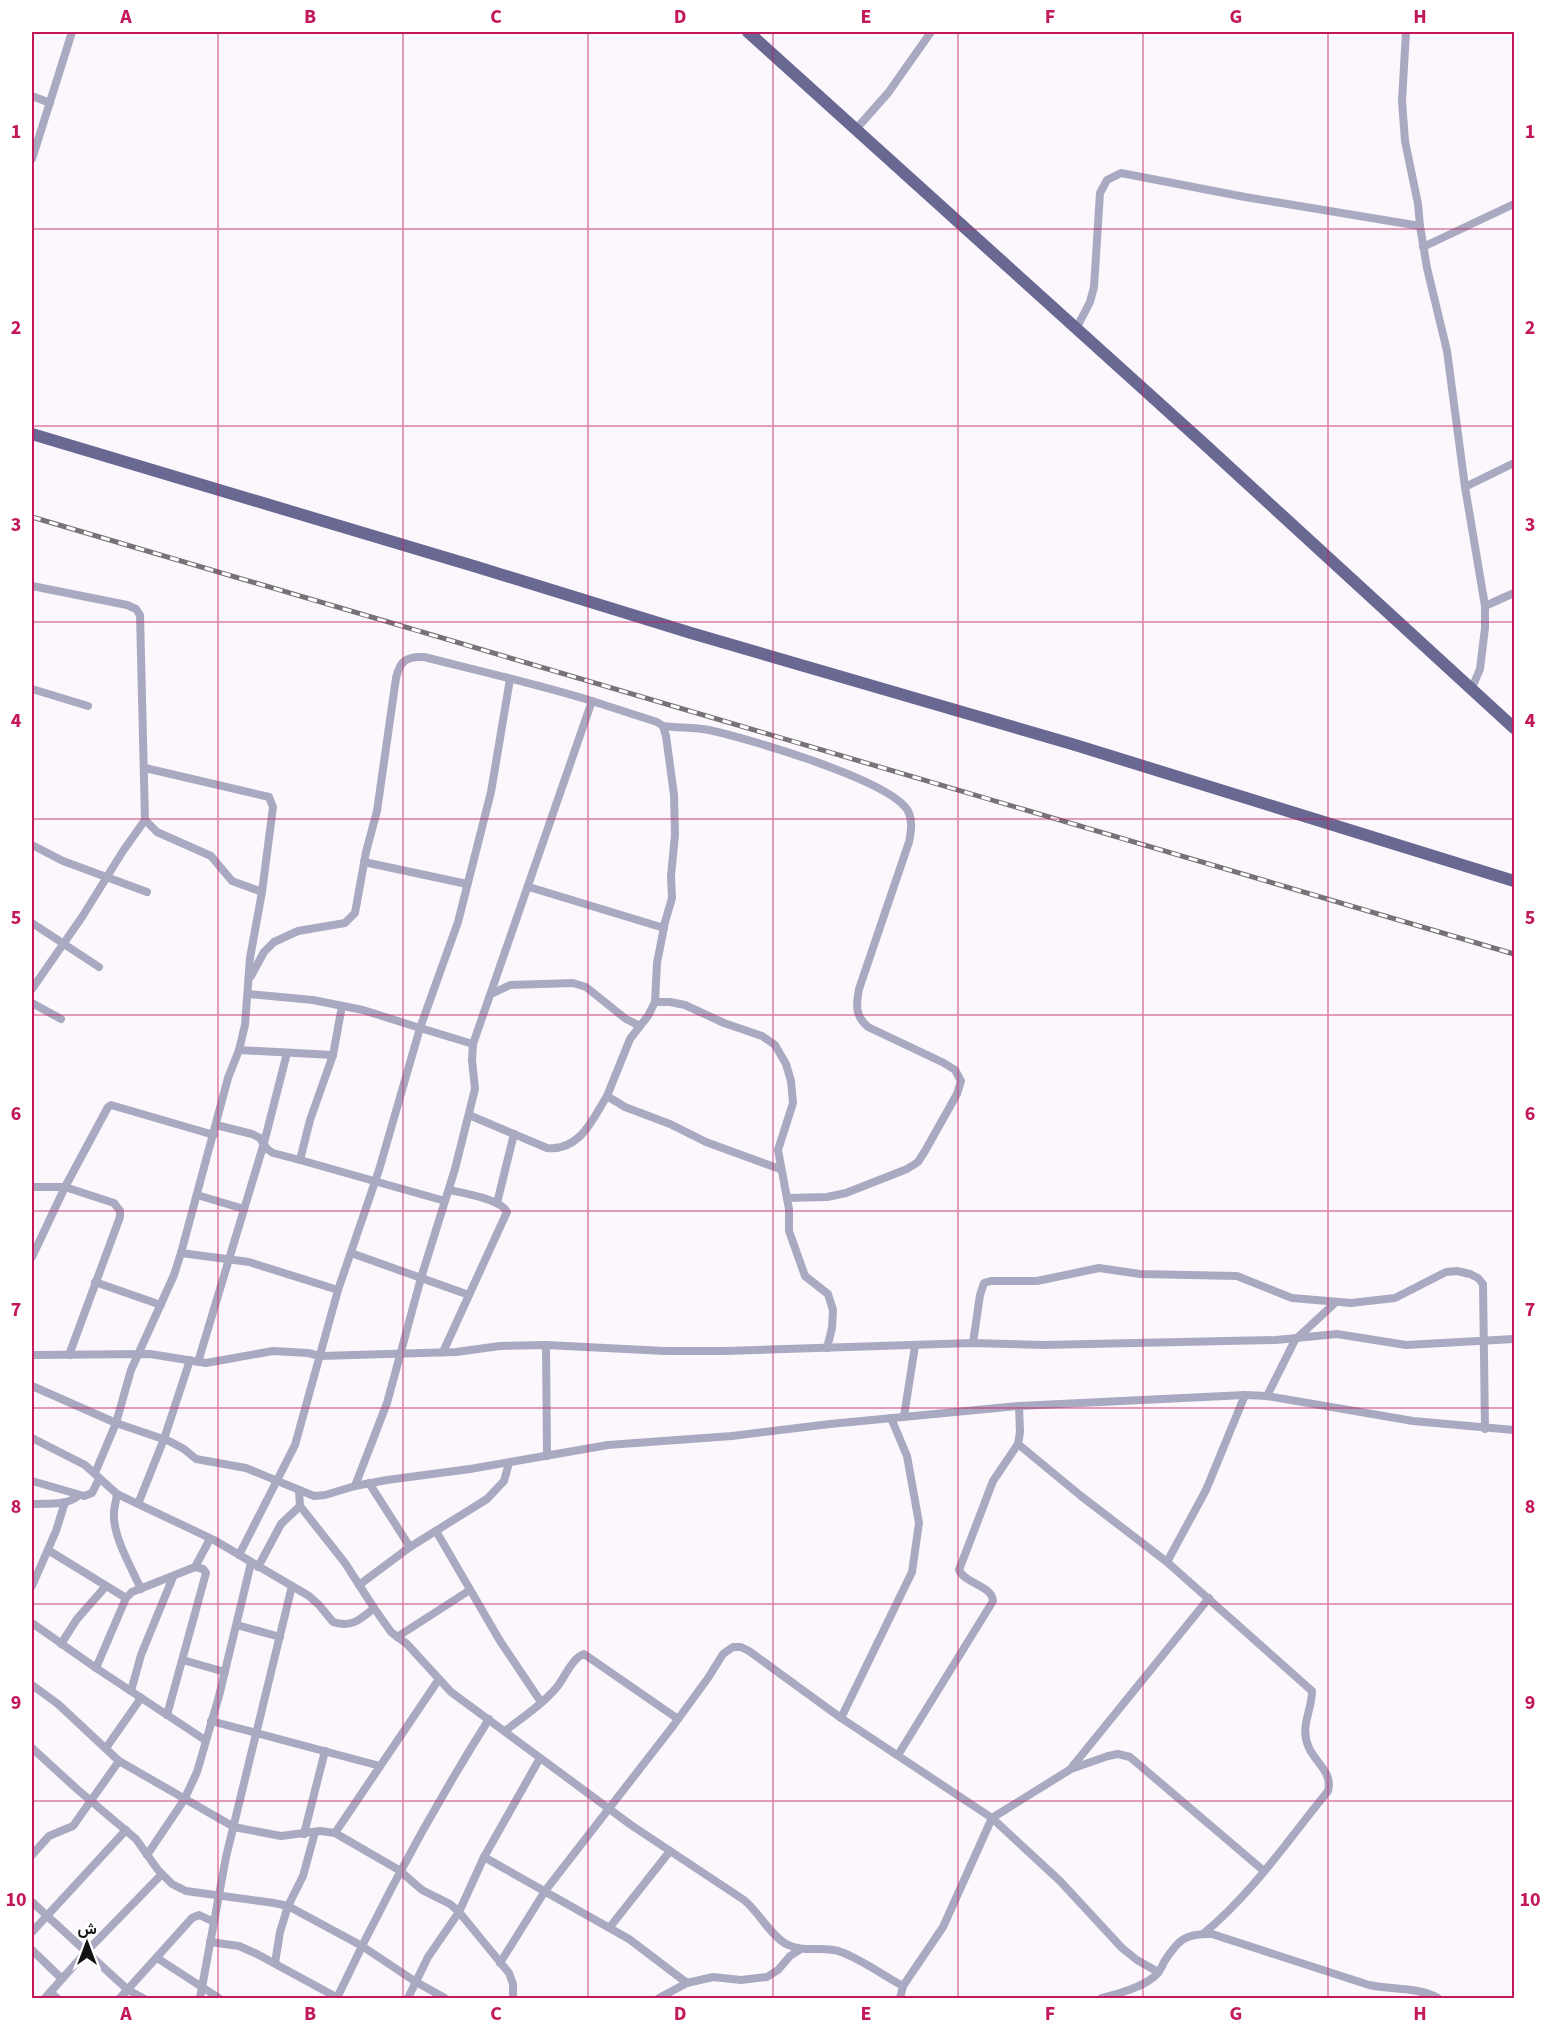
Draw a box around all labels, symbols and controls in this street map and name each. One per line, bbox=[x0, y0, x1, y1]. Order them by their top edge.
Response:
text: A bbox=[119, 3, 132, 31]
text: B bbox=[304, 3, 316, 31]
text: C bbox=[490, 3, 502, 31]
text: D bbox=[674, 3, 686, 31]
text: E bbox=[861, 3, 871, 31]
text: F bbox=[1045, 3, 1055, 31]
text: G bbox=[1230, 3, 1242, 31]
text: H bbox=[1413, 3, 1427, 31]
text: 1 bbox=[11, 118, 21, 146]
text: 1 bbox=[1525, 118, 1535, 146]
text: 2 bbox=[11, 314, 21, 342]
text: 2 bbox=[1525, 314, 1535, 342]
text: 3 bbox=[11, 511, 21, 539]
text: 3 bbox=[1525, 511, 1535, 539]
text: 4 bbox=[11, 707, 22, 735]
text: 4 bbox=[1525, 707, 1536, 735]
text: 5 bbox=[11, 904, 21, 932]
text: 5 bbox=[1525, 904, 1535, 932]
text: 6 bbox=[11, 1100, 21, 1128]
text: 6 bbox=[1525, 1100, 1535, 1128]
text: 7 bbox=[11, 1296, 21, 1324]
text: 7 bbox=[1525, 1296, 1535, 1324]
text: 8 bbox=[11, 1493, 21, 1521]
text: 8 bbox=[1525, 1493, 1535, 1521]
text: 9 bbox=[11, 1689, 21, 1717]
text: 9 bbox=[1525, 1689, 1535, 1717]
text: 10 bbox=[5, 1886, 27, 1914]
text: 10 bbox=[1519, 1886, 1541, 1914]
north arrow bbox=[57, 1913, 117, 1973]
text: ش bbox=[77, 1918, 97, 1940]
text: A bbox=[119, 2000, 132, 2028]
text: B bbox=[304, 2000, 316, 2028]
text: C bbox=[490, 2000, 502, 2028]
text: D bbox=[674, 2000, 686, 2028]
text: E bbox=[861, 2000, 871, 2028]
text: F bbox=[1045, 2000, 1055, 2028]
text: G bbox=[1230, 2000, 1242, 2028]
text: H bbox=[1413, 2000, 1427, 2028]

